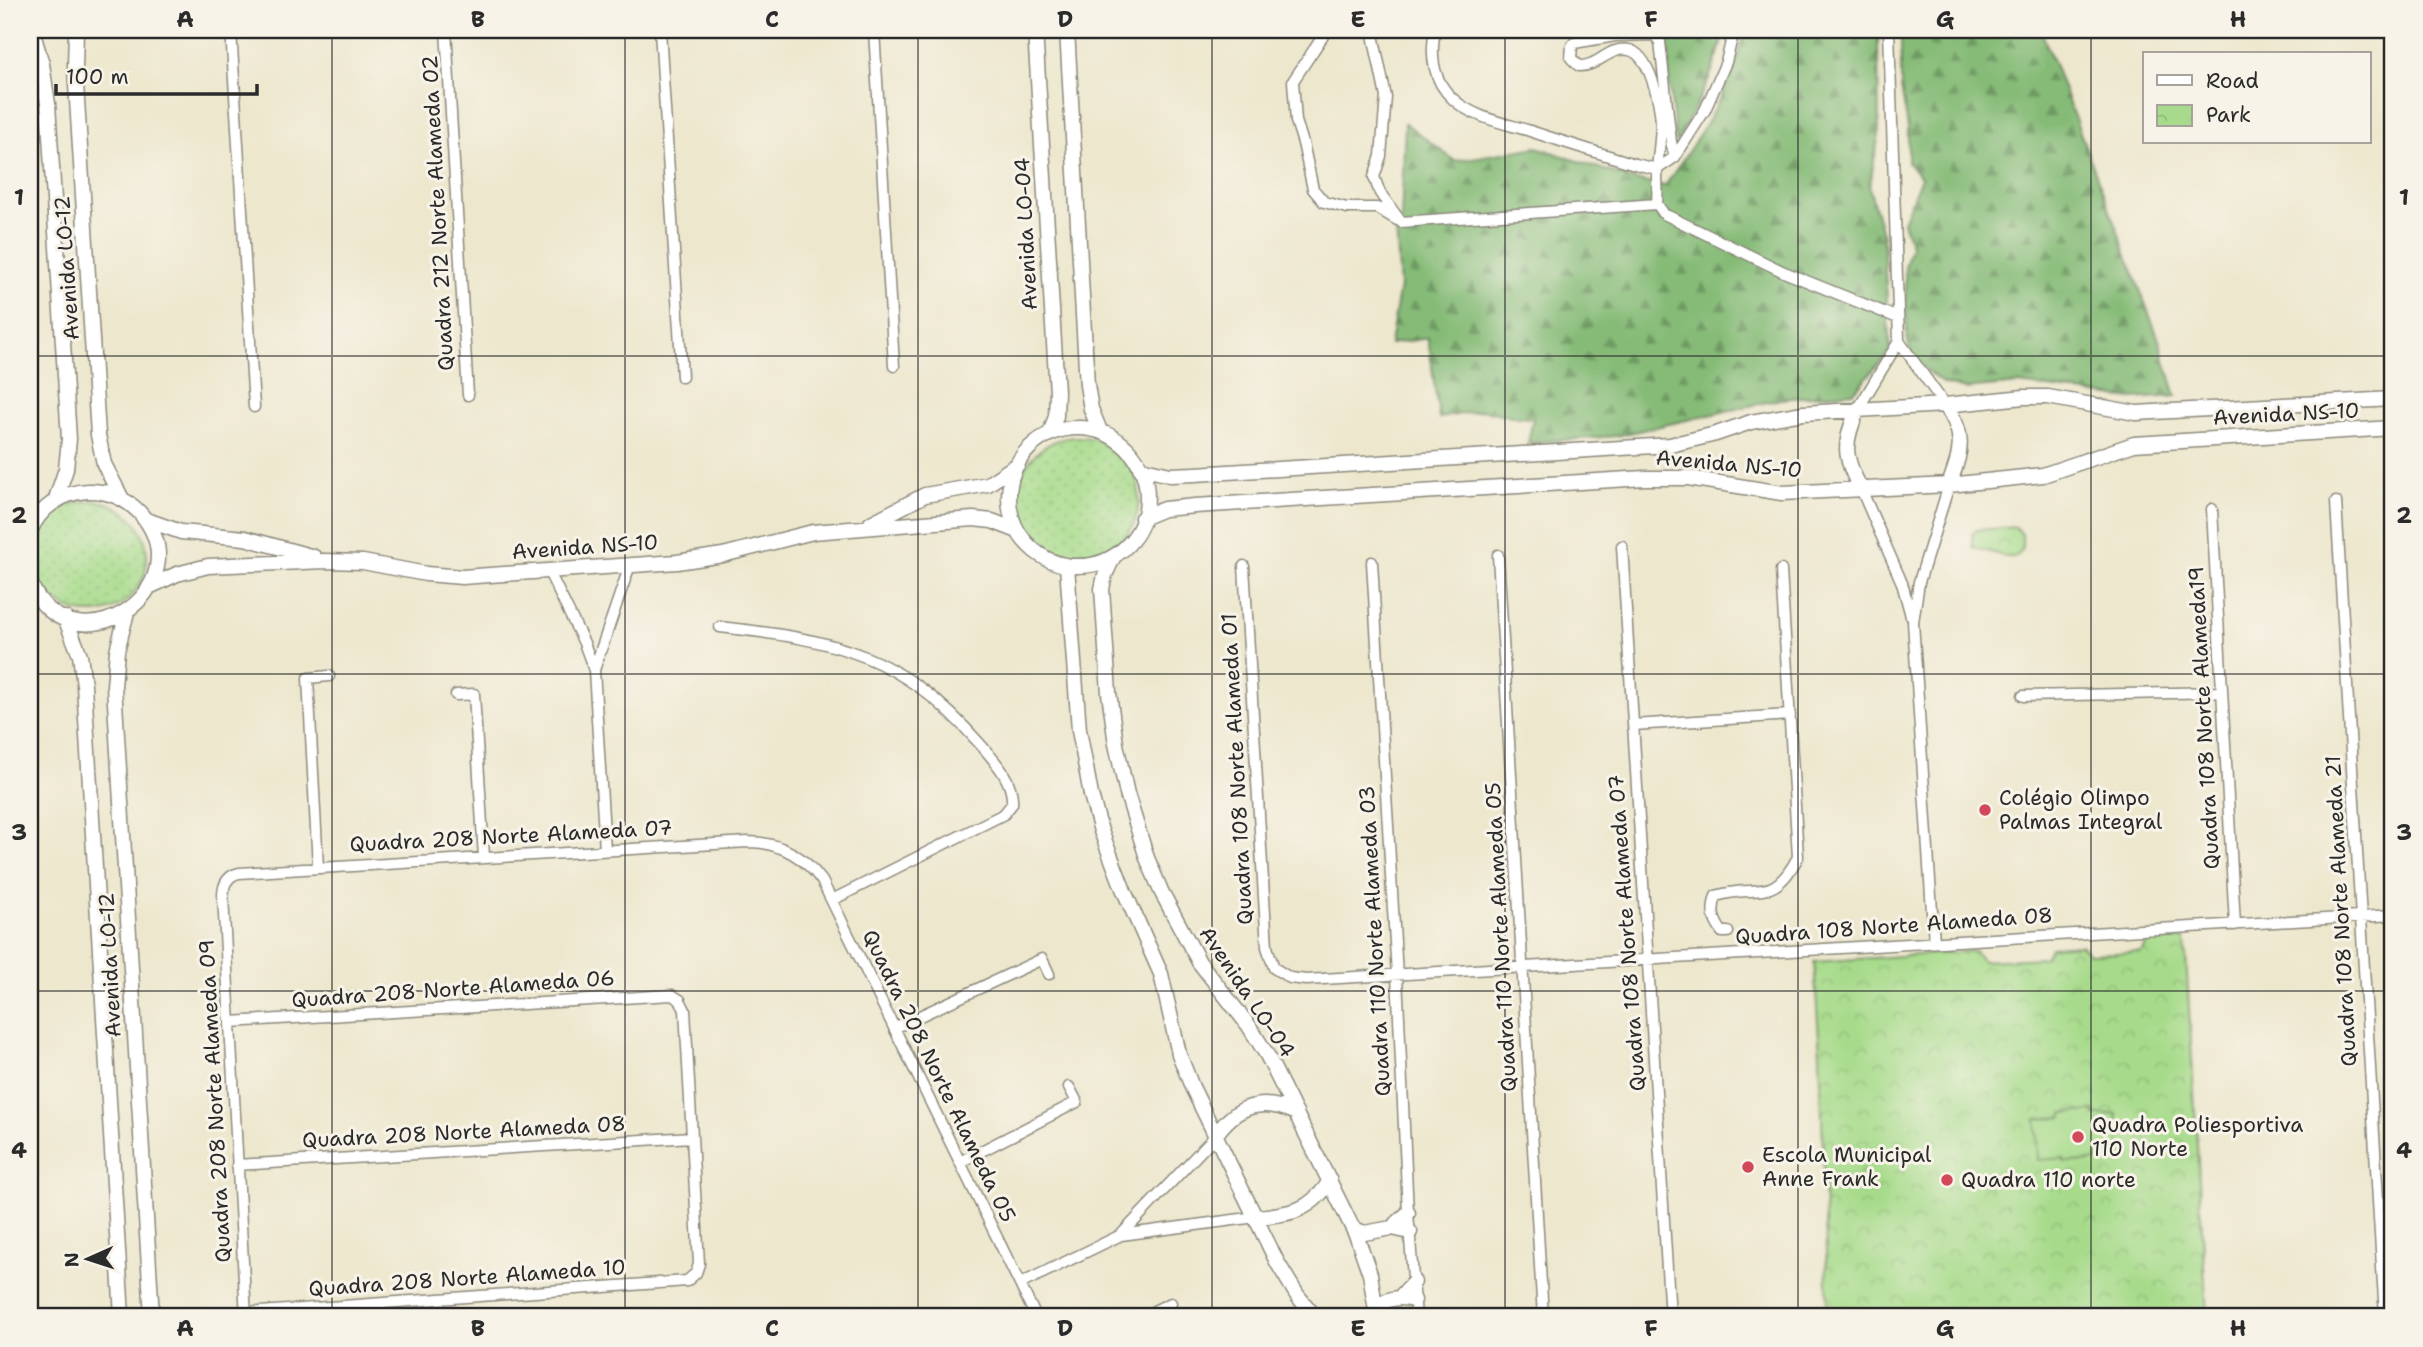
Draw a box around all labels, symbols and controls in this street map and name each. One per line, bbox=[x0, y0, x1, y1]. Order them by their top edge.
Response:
text: A bbox=[176, 4, 194, 34]
text: B bbox=[471, 4, 485, 34]
text: C bbox=[765, 4, 779, 34]
text: D bbox=[1057, 4, 1073, 34]
text: E bbox=[1350, 4, 1366, 34]
text: F bbox=[1644, 4, 1658, 34]
text: G bbox=[1936, 4, 1955, 34]
text: H bbox=[2230, 4, 2246, 34]
scale bar bbox=[56, 52, 257, 96]
legend bbox=[2143, 52, 2370, 144]
street label: Quadra 212 Norte Alameda 02 bbox=[416, 54, 460, 372]
text: 100 m bbox=[66, 63, 129, 91]
text: Road bbox=[2206, 67, 2259, 95]
text: Park bbox=[2206, 101, 2251, 129]
street label: Avenida LO-04 bbox=[1008, 157, 1044, 311]
text: 1 bbox=[14, 182, 24, 212]
text: 1 bbox=[2399, 182, 2409, 212]
street label: Avenida LO-12 bbox=[48, 195, 86, 341]
street label: Avenida NS-10 bbox=[2212, 396, 2360, 432]
street label: Avenida NS-10 bbox=[1655, 444, 1803, 484]
text: 2 bbox=[11, 500, 27, 530]
text: 2 bbox=[2396, 500, 2412, 530]
street label: Avenida NS-10 bbox=[511, 528, 659, 566]
street label: Quadra 108 Norte Alameda19 bbox=[2182, 566, 2226, 870]
street label: Quadra 108 Norte Alameda 01 bbox=[1215, 612, 1259, 926]
street label: Quadra 108 Norte Alameda 21 bbox=[2319, 755, 2363, 1067]
street label: Quadra 108 Norte Alameda 07 bbox=[1602, 774, 1652, 1092]
street label: Quadra 110 Norte Alameda 05 bbox=[1479, 781, 1523, 1093]
place label: Colégio Olimpo Palmas Integral bbox=[1999, 784, 2163, 836]
street label: Quadra 110 Norte Alameda 03 bbox=[1353, 785, 1397, 1097]
marker: Colégio Olimpo Palmas Integral bbox=[1977, 802, 1993, 818]
street label: Quadra 208 Norte Alameda 07 bbox=[349, 814, 673, 858]
text: 3 bbox=[11, 817, 27, 847]
text: 3 bbox=[2396, 817, 2412, 847]
street label: Avenida LO-12 bbox=[92, 892, 128, 1038]
street label: Quadra 108 Norte Alameda 08 bbox=[1734, 901, 2054, 951]
street label: Avenida LO-04 bbox=[1193, 921, 1301, 1063]
street label: Quadra 208 Norte Alameda 05 bbox=[856, 925, 1022, 1227]
street label: Quadra 208 Norte Alameda 09 bbox=[193, 939, 237, 1263]
street label: Quadra 208 Norte Alameda 06 bbox=[290, 964, 616, 1014]
street label: Quadra 208 Norte Alameda 08 bbox=[301, 1110, 627, 1154]
place label: Quadra Poliesportiva 110 Norte bbox=[2092, 1111, 2303, 1163]
marker: Quadra Poliesportiva 110 Norte bbox=[2070, 1129, 2086, 1145]
text: 4 bbox=[11, 1135, 27, 1165]
text: 4 bbox=[2396, 1135, 2412, 1165]
place label: Escola Municipal Anne Frank bbox=[1762, 1141, 1932, 1193]
marker: Escola Municipal Anne Frank bbox=[1740, 1159, 1756, 1175]
place label: Quadra 110 norte bbox=[1961, 1166, 2136, 1194]
marker: Quadra 110 norte bbox=[1939, 1172, 1955, 1188]
north arrow bbox=[52, 1224, 122, 1294]
text: N bbox=[59, 1252, 84, 1268]
street label: Quadra 208 Norte Alameda 10 bbox=[307, 1253, 627, 1303]
text: A bbox=[176, 1313, 194, 1343]
text: B bbox=[471, 1313, 485, 1343]
text: C bbox=[765, 1313, 779, 1343]
text: D bbox=[1057, 1313, 1073, 1343]
text: E bbox=[1350, 1313, 1366, 1343]
text: F bbox=[1644, 1313, 1658, 1343]
text: G bbox=[1936, 1313, 1955, 1343]
text: H bbox=[2230, 1313, 2246, 1343]

